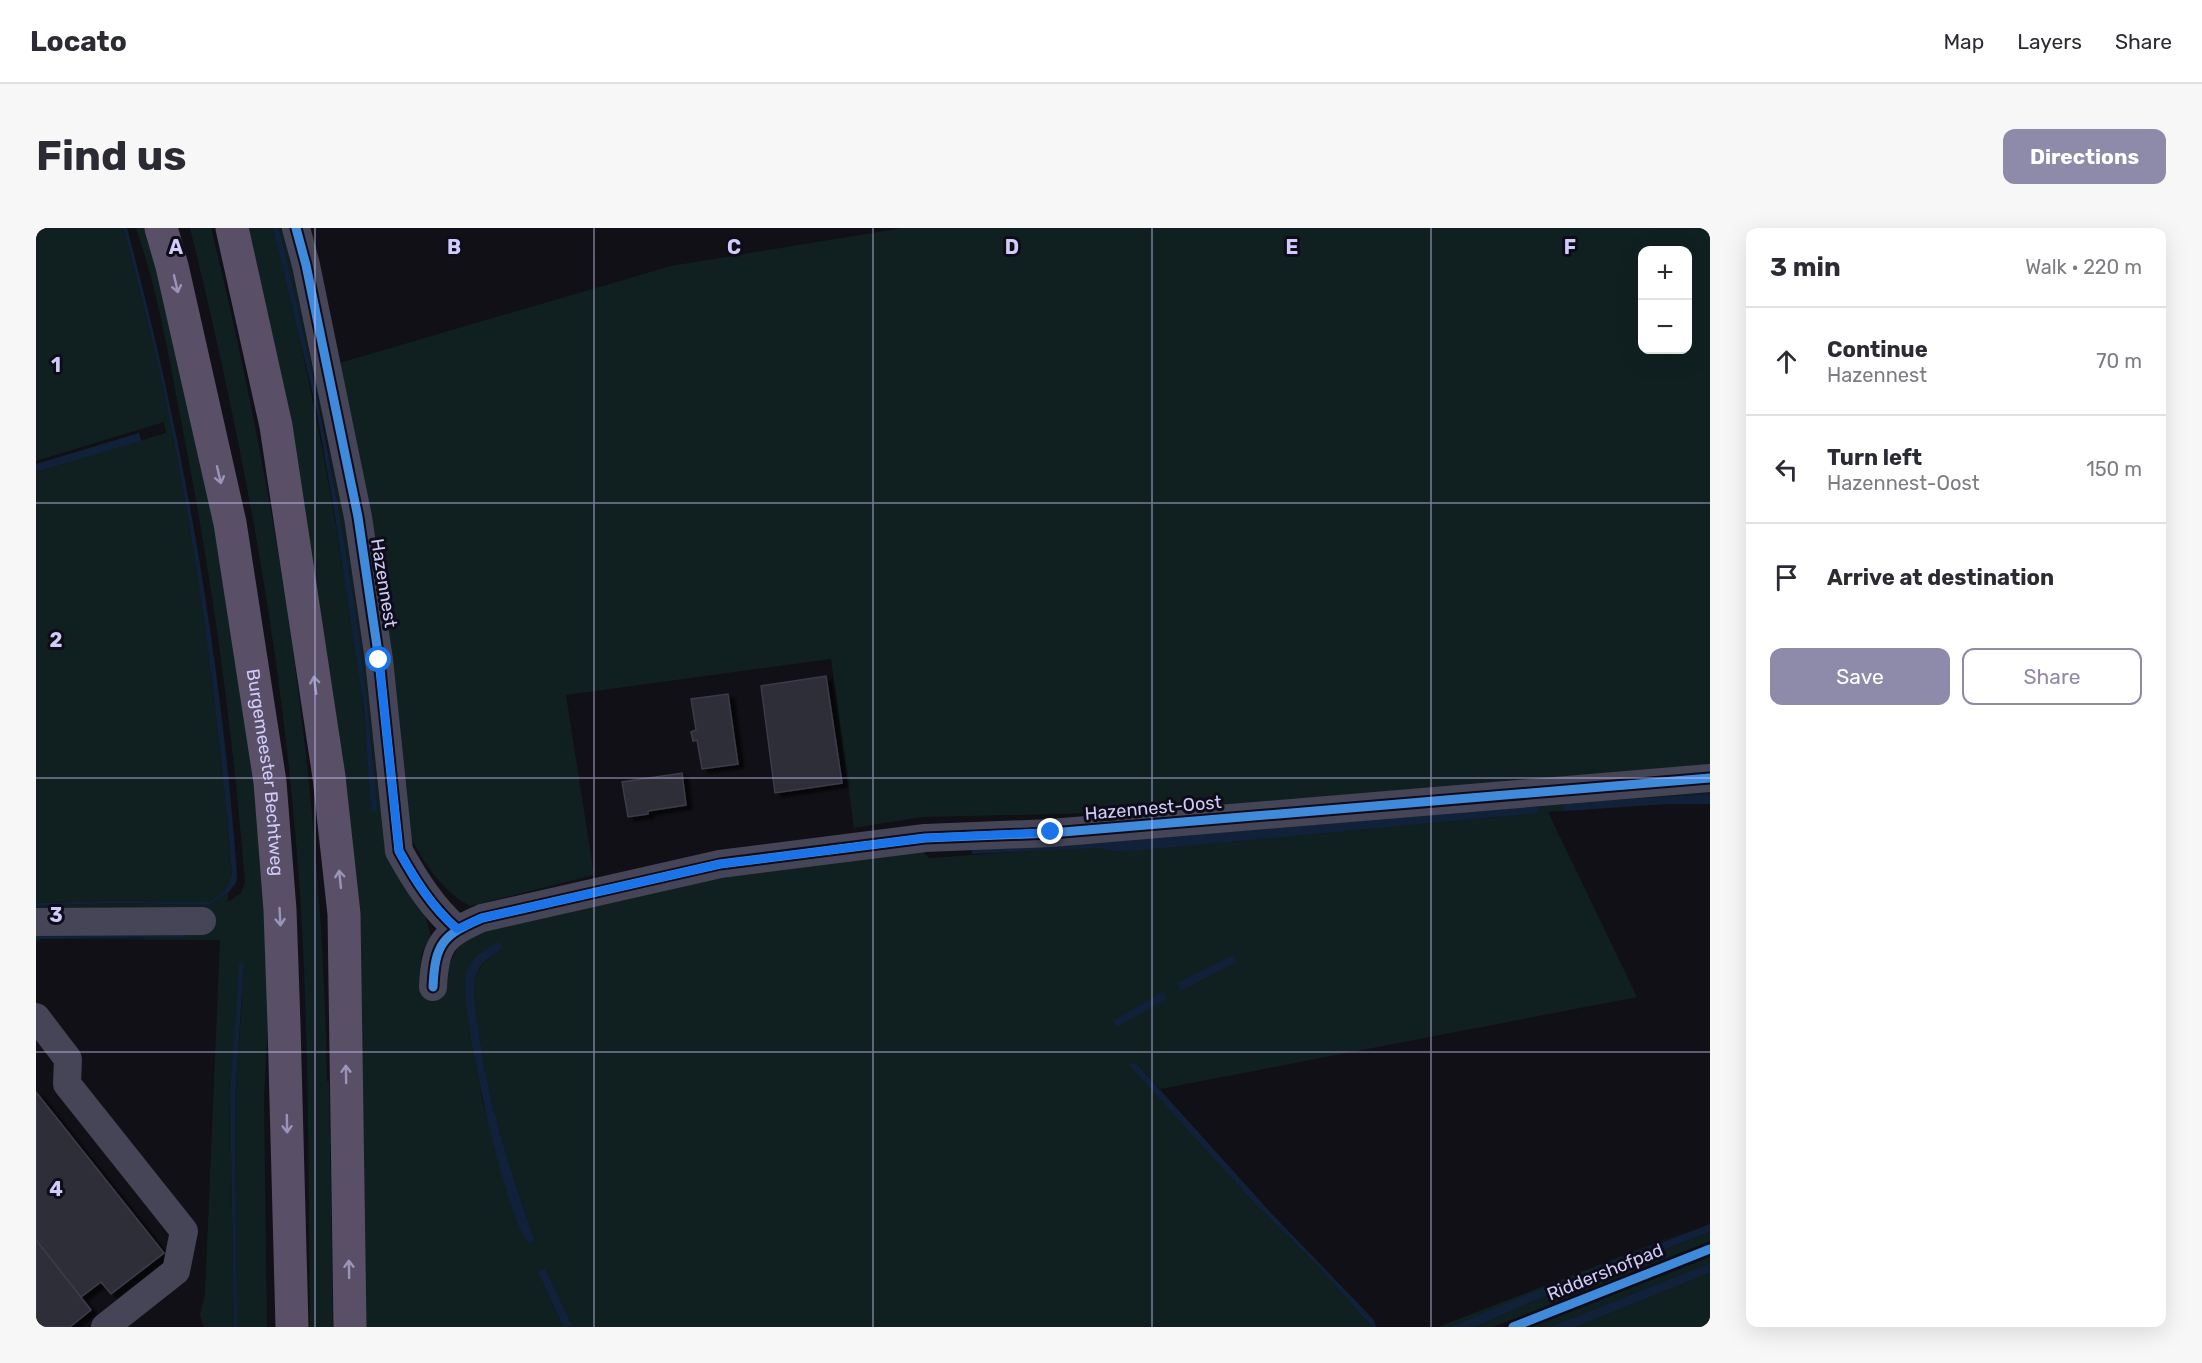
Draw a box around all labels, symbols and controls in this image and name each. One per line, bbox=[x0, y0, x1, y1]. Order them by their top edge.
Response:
text: Locato bbox=[30, 25, 127, 58]
text: Map bbox=[1943, 29, 1984, 54]
text: Layers bbox=[2017, 29, 2082, 54]
text: Share bbox=[2115, 29, 2172, 54]
button: Directions bbox=[2003, 129, 2166, 184]
text: Find us bbox=[36, 131, 187, 181]
text: A bbox=[169, 235, 184, 259]
text: B bbox=[447, 235, 461, 259]
text: C bbox=[727, 235, 741, 259]
text: D bbox=[1005, 235, 1019, 259]
text: E bbox=[1286, 235, 1298, 259]
text: F bbox=[1564, 235, 1576, 259]
map controls bbox=[1638, 246, 1692, 354]
button: + bbox=[1638, 246, 1692, 300]
text: 3 min bbox=[1770, 252, 1841, 283]
text: Walk · 220 m bbox=[2025, 255, 2142, 279]
one-way arrow bbox=[171, 274, 182, 294]
button: − bbox=[1638, 300, 1692, 354]
text: Continue bbox=[1827, 336, 1928, 363]
icon: ahead bbox=[1770, 345, 1803, 378]
text: 70 m bbox=[2096, 349, 2142, 373]
text: 1 bbox=[51, 353, 61, 377]
text: Hazennest bbox=[1827, 363, 1927, 387]
text: Turn left bbox=[1827, 444, 1922, 471]
icon: left bbox=[1770, 453, 1803, 486]
text: 150 m bbox=[2086, 457, 2142, 481]
one-way arrow bbox=[214, 464, 225, 484]
text: Hazennest-Oost bbox=[1827, 471, 1980, 495]
street label: Hazennest bbox=[366, 537, 402, 629]
icon: arrive bbox=[1770, 561, 1803, 594]
text: Arrive at destination bbox=[1827, 564, 2054, 591]
text: 2 bbox=[50, 628, 63, 652]
route start bbox=[365, 646, 391, 672]
button: Save bbox=[1770, 648, 1950, 705]
button: Share bbox=[1962, 648, 2142, 705]
street label: Burgemeester Bechtweg bbox=[242, 667, 288, 877]
one-way arrow bbox=[310, 676, 321, 696]
street label: Hazennest-Oost bbox=[1084, 791, 1222, 825]
route end bbox=[1037, 818, 1063, 844]
one-way arrow bbox=[334, 869, 345, 889]
text: 3 bbox=[49, 903, 63, 927]
one-way arrow bbox=[274, 907, 285, 927]
one-way arrow bbox=[340, 1064, 352, 1084]
one-way arrow bbox=[281, 1114, 293, 1134]
text: 4 bbox=[49, 1177, 63, 1201]
street label: Riddershofpad bbox=[1544, 1239, 1666, 1305]
one-way arrow bbox=[344, 1259, 355, 1279]

